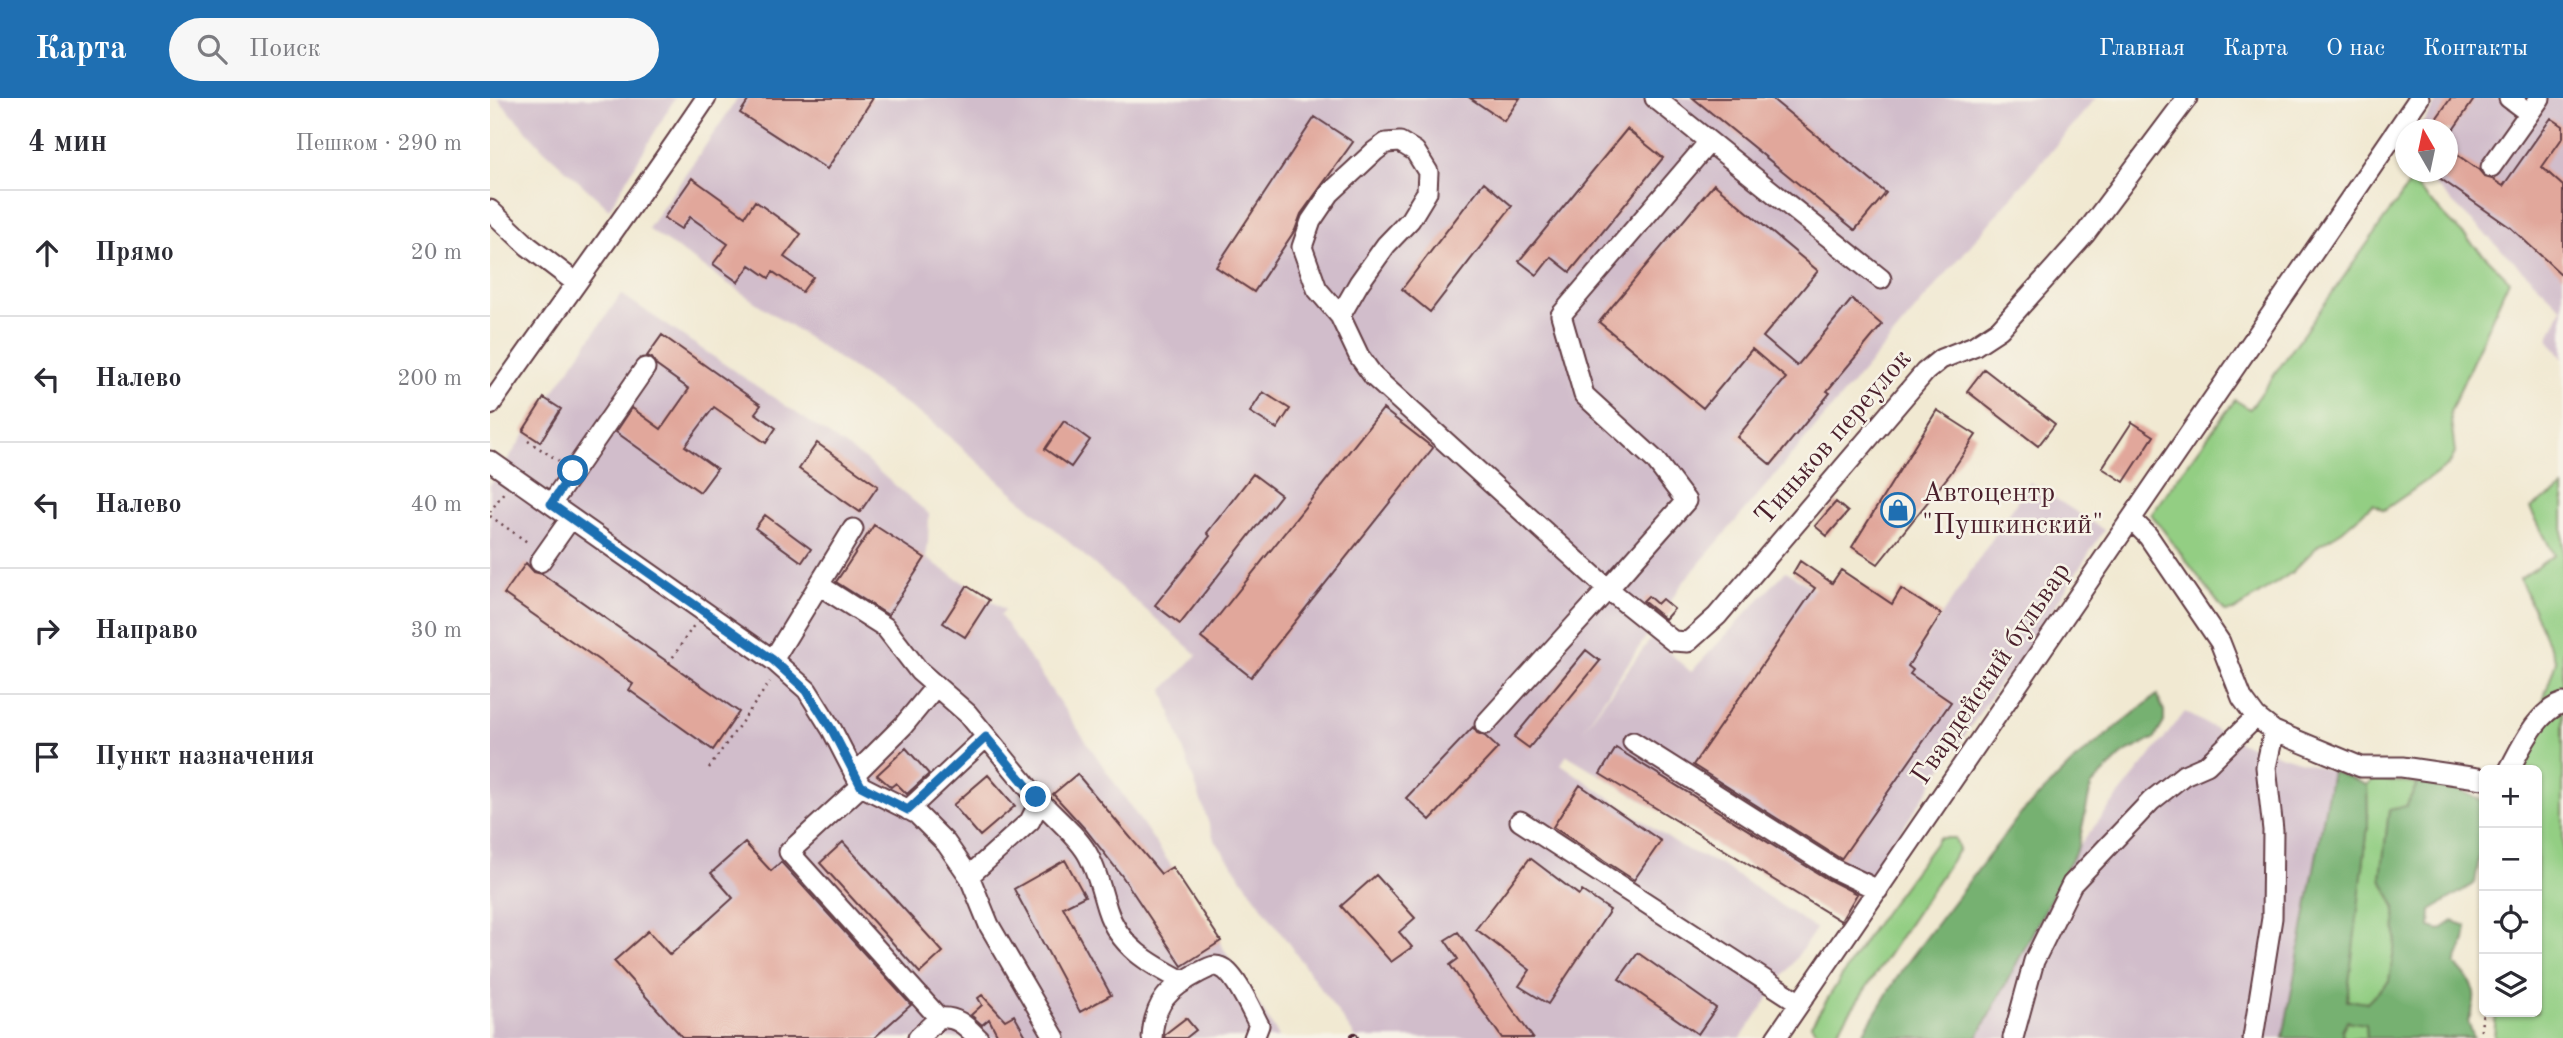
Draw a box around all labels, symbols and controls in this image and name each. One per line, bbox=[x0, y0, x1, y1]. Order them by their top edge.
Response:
search box bbox=[169, 18, 659, 81]
icon: search bbox=[193, 30, 231, 68]
text: Карта bbox=[35, 33, 127, 66]
text: Поиск bbox=[249, 36, 321, 62]
text: Главная bbox=[2099, 37, 2185, 61]
text: Карта bbox=[2223, 37, 2288, 61]
text: О нас bbox=[2326, 37, 2385, 61]
text: Контакты bbox=[2423, 37, 2528, 61]
north arrow bbox=[2395, 119, 2458, 182]
text: 4 мин bbox=[28, 128, 107, 158]
text: Пешком · 290 m bbox=[296, 132, 462, 155]
icon: ahead bbox=[28, 234, 66, 272]
text: Прямо bbox=[95, 240, 174, 266]
text: 20 m bbox=[411, 241, 462, 264]
street label: Тиньков переулок bbox=[1751, 345, 1917, 531]
icon: left bbox=[28, 360, 66, 398]
text: Налево bbox=[95, 366, 182, 392]
text: 200 m bbox=[397, 367, 462, 390]
route start bbox=[557, 455, 588, 486]
place label: Автоцентр "Пушкинский" bbox=[1922, 480, 2103, 540]
icon: left bbox=[28, 486, 66, 524]
shop icon: Автоцентр "Пушкинский" bbox=[1879, 491, 1917, 529]
text: Налево bbox=[95, 492, 182, 518]
text: 40 m bbox=[411, 493, 462, 516]
street label: Гвардейский бульвар bbox=[1907, 558, 2077, 790]
icon: right bbox=[28, 612, 66, 650]
text: Направо bbox=[95, 618, 198, 644]
text: 30 m bbox=[411, 619, 462, 642]
icon: arrive bbox=[28, 738, 66, 776]
text: Пункт назначения bbox=[95, 744, 314, 770]
map controls bbox=[2479, 765, 2542, 1017]
button: + bbox=[2479, 765, 2542, 828]
route end bbox=[1020, 781, 1051, 812]
button: − bbox=[2479, 828, 2542, 891]
button: locate bbox=[2479, 891, 2542, 954]
button: layers bbox=[2479, 954, 2542, 1017]

